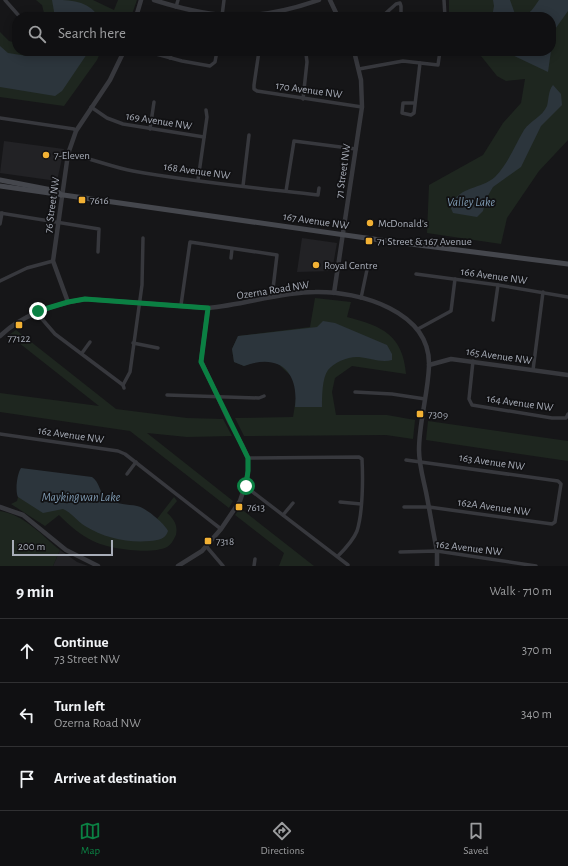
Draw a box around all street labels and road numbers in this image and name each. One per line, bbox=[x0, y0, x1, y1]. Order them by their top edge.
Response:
street label: 170 Avenue NW bbox=[275, 80, 343, 100]
street label: 169 Avenue NW bbox=[125, 110, 193, 132]
street label: 71 Street NW bbox=[334, 143, 352, 199]
street label: 168 Avenue NW bbox=[163, 161, 231, 181]
street label: 76 Street NW bbox=[43, 176, 61, 234]
street label: 167 Avenue NW bbox=[282, 211, 350, 231]
street label: 166 Avenue NW bbox=[460, 266, 528, 286]
street label: Ozerna Road NW bbox=[236, 279, 310, 301]
street label: 165 Avenue NW bbox=[465, 346, 533, 366]
street label: 164 Avenue NW bbox=[486, 393, 554, 413]
street label: 162 Avenue NW bbox=[37, 425, 105, 445]
street label: 163 Avenue NW bbox=[458, 452, 526, 472]
street label: 162A Avenue NW bbox=[457, 496, 531, 518]
street label: 162 Avenue NW bbox=[435, 538, 503, 558]

